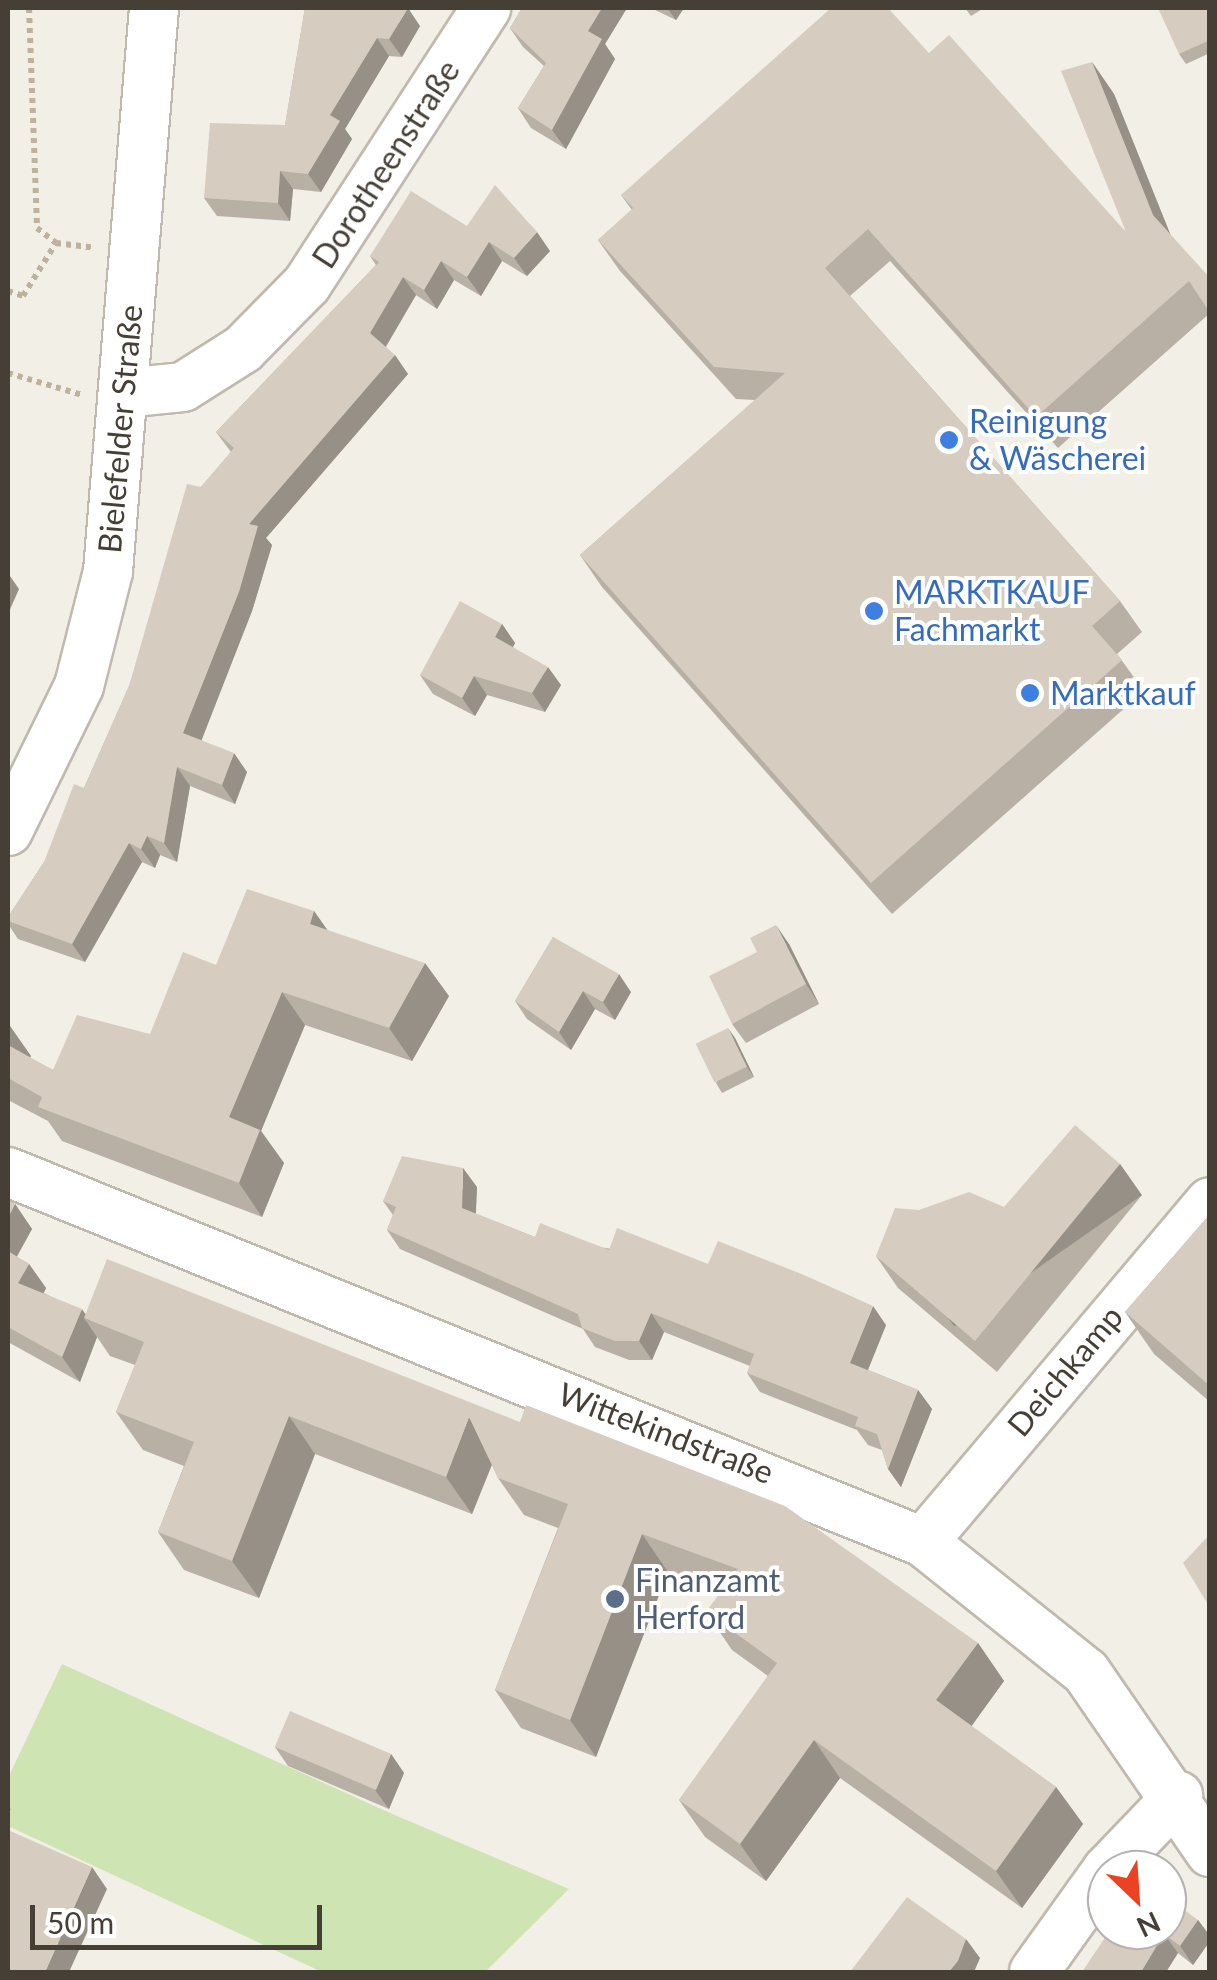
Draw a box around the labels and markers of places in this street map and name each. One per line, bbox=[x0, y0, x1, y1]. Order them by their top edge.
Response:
place label: Reinigung & Wäscherei bbox=[969, 403, 1147, 478]
marker: Reinigung & Wäscherei bbox=[938, 429, 960, 451]
place label: MARKTKAUF Fachmarkt bbox=[894, 574, 1089, 649]
marker: MARKTKAUF Fachmarkt bbox=[863, 600, 885, 622]
place label: Marktkauf bbox=[1050, 674, 1196, 712]
marker: Marktkauf bbox=[1019, 682, 1041, 704]
place label: Finanzamt Herford bbox=[635, 1562, 780, 1637]
marker: Finanzamt Herford bbox=[604, 1588, 626, 1610]

